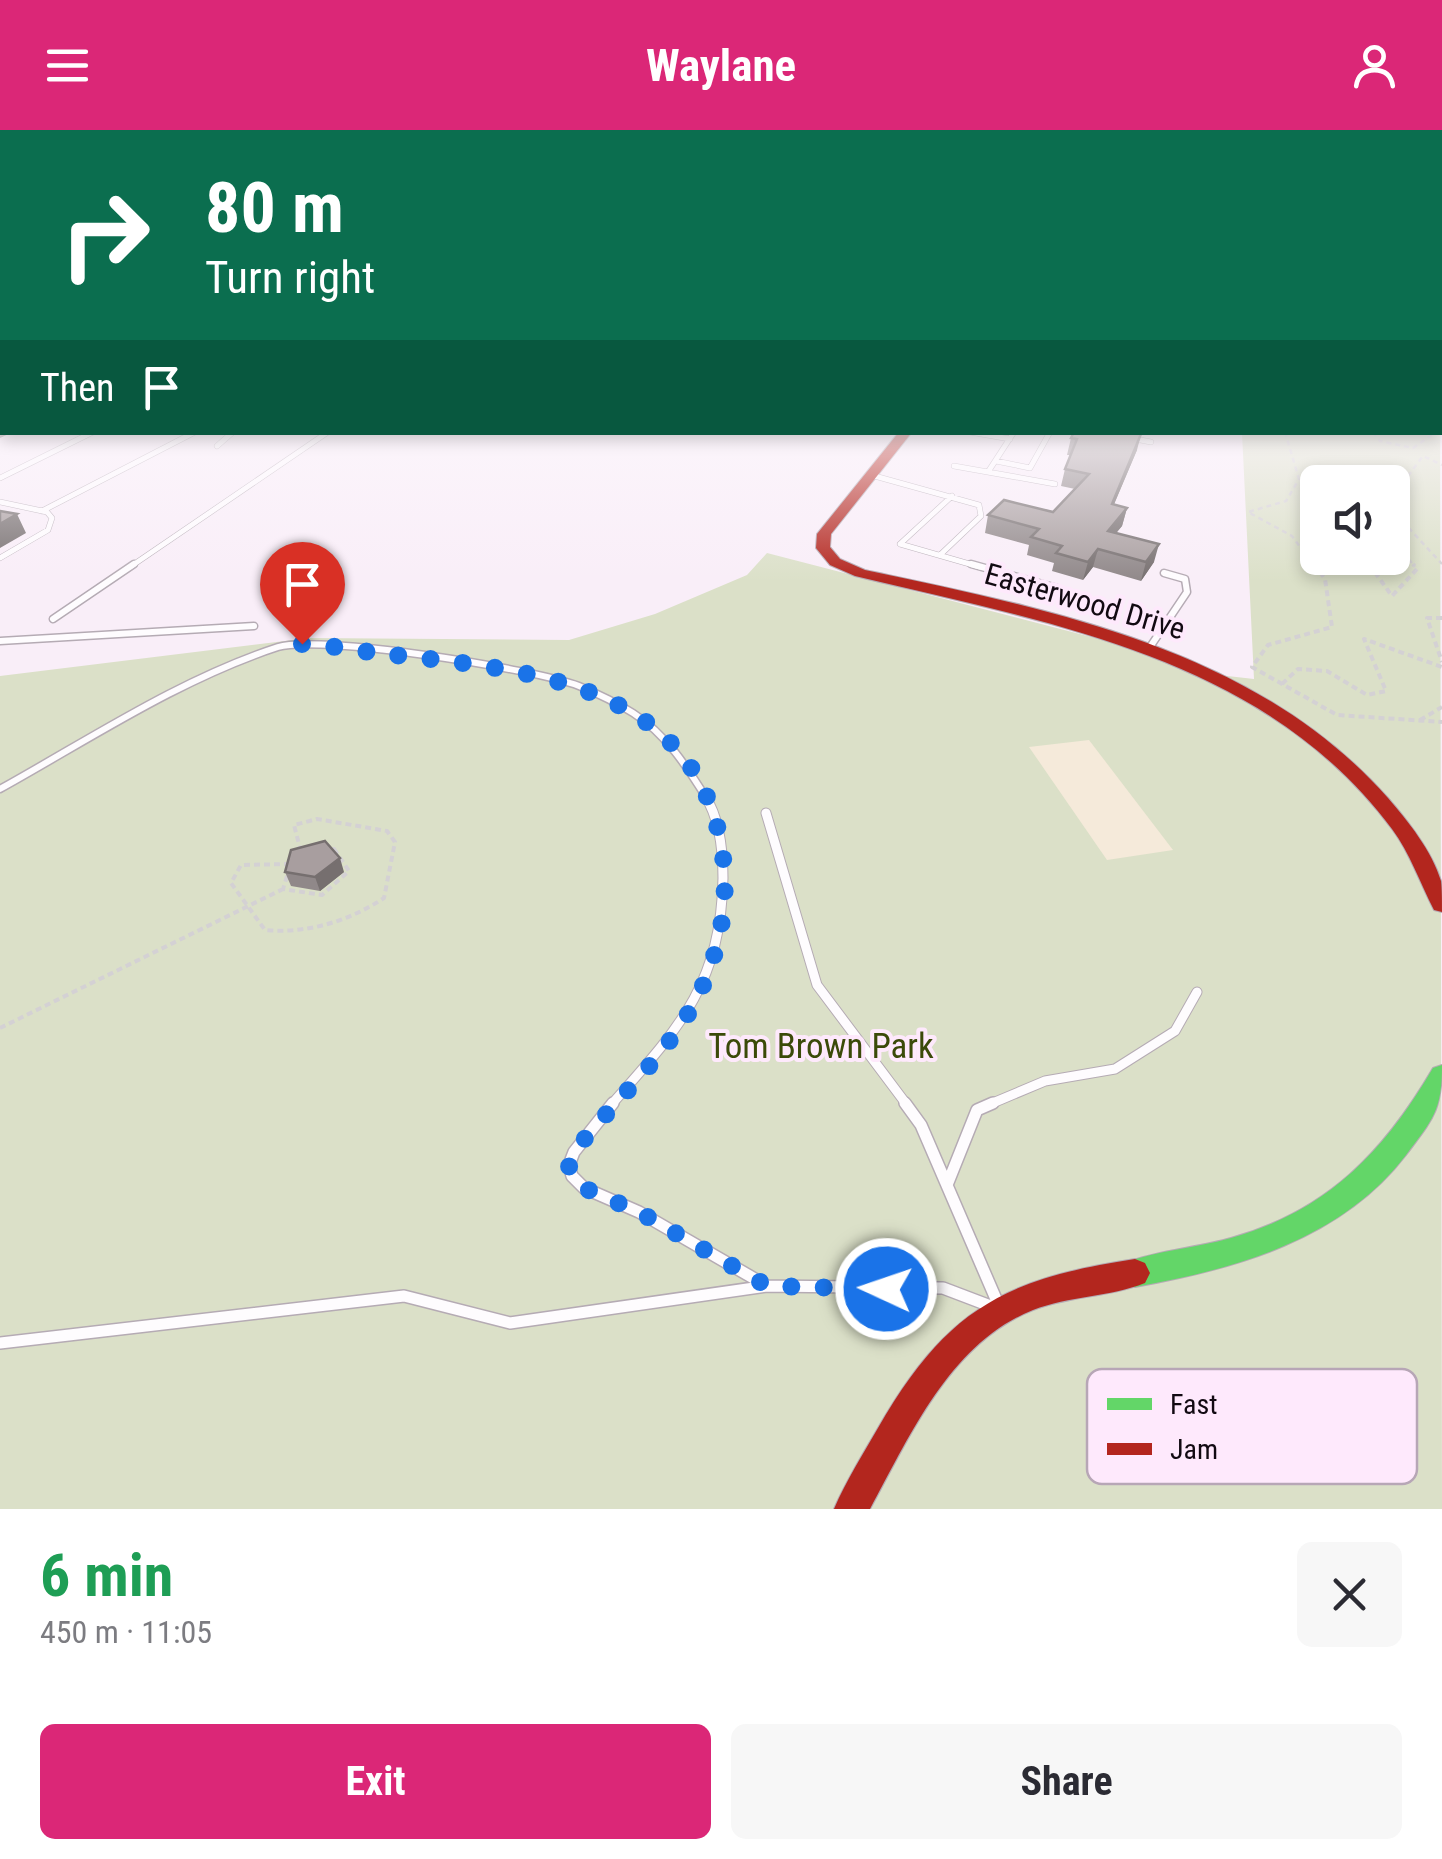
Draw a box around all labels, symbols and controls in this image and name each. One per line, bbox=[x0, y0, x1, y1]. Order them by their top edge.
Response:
icon: menu bbox=[40, 38, 95, 93]
icon: person bbox=[1347, 38, 1402, 93]
text: Waylane bbox=[646, 39, 796, 92]
text: 80 m bbox=[205, 167, 344, 249]
icon: right bbox=[40, 170, 170, 300]
text: Turn right bbox=[205, 251, 375, 304]
icon: arrive bbox=[134, 360, 189, 415]
text: Then bbox=[40, 366, 114, 410]
map controls bbox=[1300, 465, 1410, 575]
button: sound bbox=[1300, 465, 1410, 575]
pin bbox=[260, 542, 345, 645]
street label: Easterwood Drive bbox=[981, 556, 1189, 646]
icon: arrive bbox=[275, 557, 330, 612]
park label: Tom Brown Park bbox=[708, 1026, 934, 1067]
position arrow bbox=[834, 1237, 938, 1341]
legend bbox=[1087, 1369, 1417, 1484]
text: Fast bbox=[1170, 1388, 1217, 1421]
text: Jam bbox=[1170, 1433, 1218, 1466]
text: 6 min bbox=[40, 1540, 173, 1611]
button: close bbox=[1297, 1542, 1402, 1647]
text: 450 m · 11:05 bbox=[40, 1613, 212, 1651]
button: Exit bbox=[40, 1724, 711, 1839]
button: Share bbox=[731, 1724, 1402, 1839]

